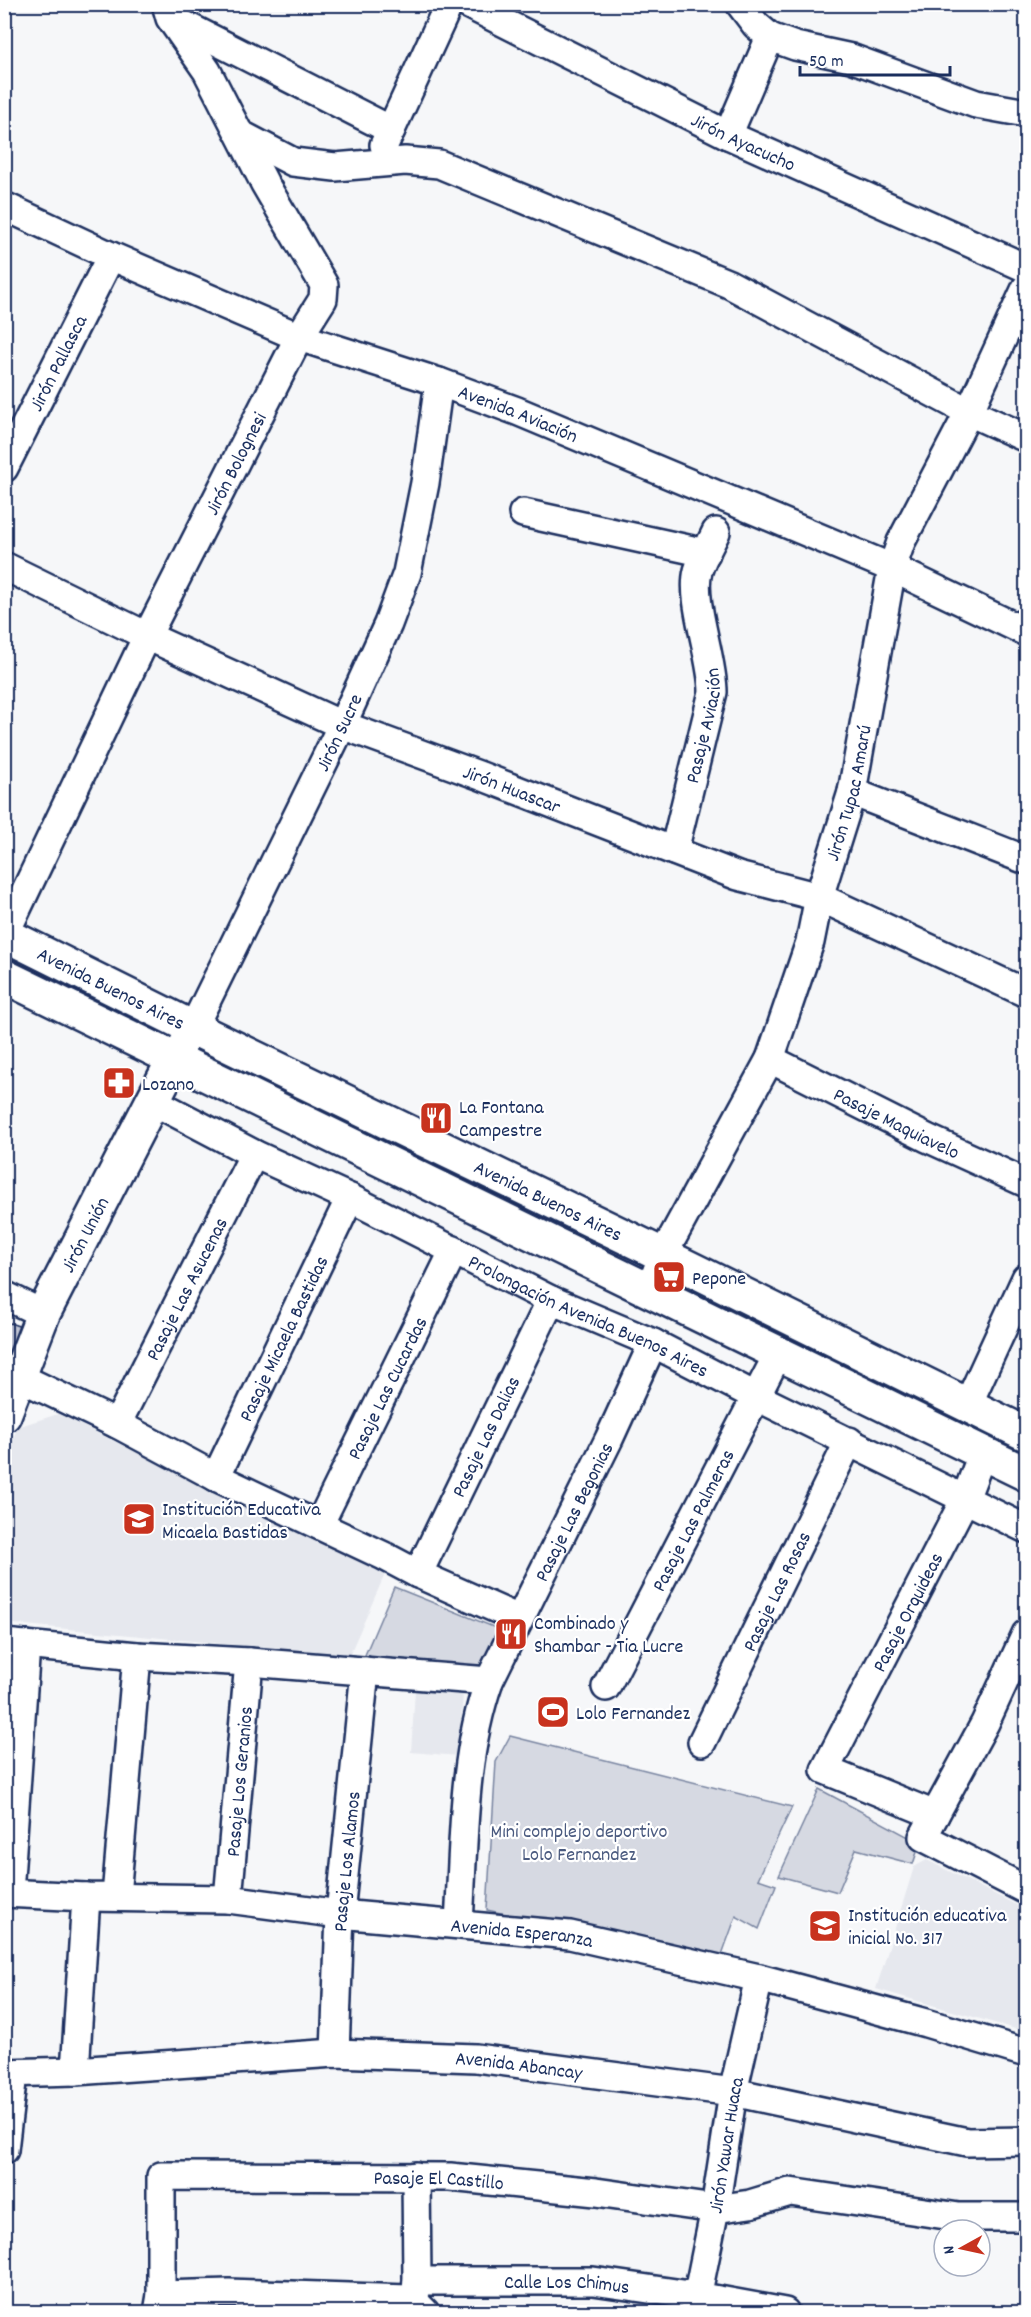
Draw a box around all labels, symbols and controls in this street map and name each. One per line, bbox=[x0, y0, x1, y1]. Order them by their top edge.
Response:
scale bar bbox=[800, 39, 950, 77]
text: 50 m bbox=[809, 50, 844, 75]
street label: Jirón Ayacucho bbox=[685, 108, 799, 180]
street label: Jirón Pallasca bbox=[24, 311, 96, 417]
street label: Avenida Aviación bbox=[454, 379, 581, 452]
street label: Jirón Bolognesi bbox=[200, 408, 276, 521]
street label: Pasaje Aviación bbox=[680, 666, 730, 787]
street label: Jirón Sucre bbox=[310, 690, 371, 777]
street label: Jirón Tupac Amarú bbox=[820, 723, 881, 865]
street label: Jirón Huascar bbox=[458, 759, 564, 823]
street label: Avenida Buenos Aires bbox=[31, 942, 189, 1039]
pharmacy icon: Lozano bbox=[101, 1065, 137, 1101]
place label: Lozano bbox=[142, 1072, 194, 1100]
street label: Pasaje Maquiavelo bbox=[828, 1082, 963, 1168]
place label: La Fontana Campestre bbox=[459, 1095, 544, 1146]
restaurant icon: La Fontana Campestre bbox=[418, 1100, 454, 1136]
street label: Avenida Buenos Aires bbox=[468, 1155, 626, 1250]
street label: Jirón Unión bbox=[56, 1193, 118, 1278]
street label: Pasaje Las Asucenas bbox=[140, 1213, 237, 1366]
street label: Prolongación Avenida Buenos Aires bbox=[462, 1249, 713, 1386]
street label: Pasaje Micaela Bastidas bbox=[234, 1252, 337, 1427]
supermarket icon: Pepone bbox=[651, 1259, 687, 1295]
place label: Pepone bbox=[692, 1266, 746, 1294]
street label: Pasaje Las Cucardas bbox=[342, 1313, 436, 1465]
street label: Pasaje Las Dalias bbox=[446, 1372, 529, 1503]
street label: Pasaje Las Begonias bbox=[529, 1438, 622, 1587]
street label: Pasaje Las Palmeras bbox=[647, 1445, 743, 1597]
place label: Institución Educativa Micaela Bastidas bbox=[162, 1497, 321, 1548]
school or university icon: Institución Educativa Micaela Bastidas bbox=[121, 1501, 157, 1537]
street label: Pasaje Las Rosas bbox=[737, 1528, 820, 1657]
street label: Pasaje Orquideas bbox=[867, 1548, 952, 1678]
place label: Combinado y Shambar - Tia Lucre bbox=[534, 1611, 683, 1662]
restaurant icon: Combinado y Shambar - Tia Lucre bbox=[493, 1616, 529, 1652]
sports icon: Lolo Fernandez bbox=[535, 1694, 571, 1730]
place label: Lolo Fernandez bbox=[576, 1701, 690, 1729]
street label: Pasaje Los Geranios bbox=[221, 1705, 262, 1858]
street label: Pasaje Los Alamos bbox=[328, 1790, 370, 1932]
park label: Mini complejo deportivo Lolo Fernandez bbox=[490, 1819, 668, 1870]
place label: Institución educativa inicial No. 317 bbox=[848, 1903, 1007, 1954]
school or university icon: Institución educativa inicial No. 317 bbox=[807, 1908, 843, 1944]
street label: Avenida Esperanza bbox=[449, 1913, 596, 1957]
street label: Avenida Abancay bbox=[455, 2046, 585, 2089]
street label: Jirón Yawar Huaca bbox=[703, 2074, 753, 2216]
street label: Pasaje El Castillo bbox=[373, 2166, 505, 2199]
north arrow bbox=[932, 2218, 992, 2278]
text: N bbox=[938, 2244, 962, 2255]
street label: Calle Los Chimus bbox=[504, 2270, 631, 2303]

